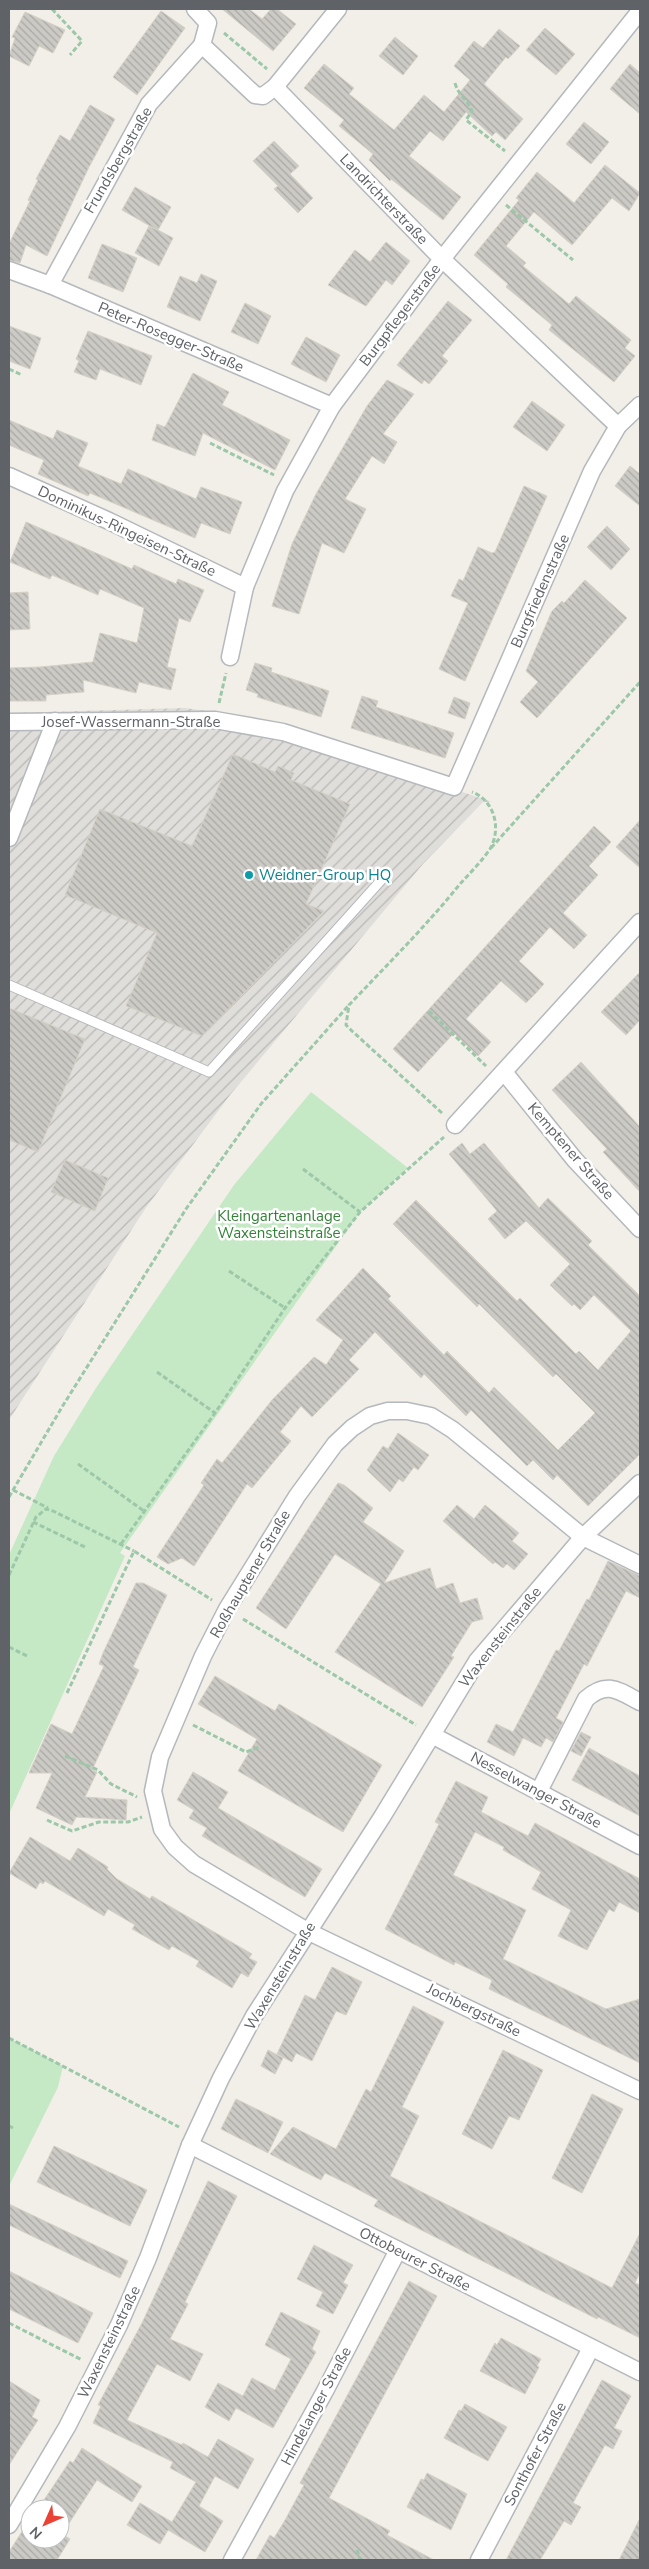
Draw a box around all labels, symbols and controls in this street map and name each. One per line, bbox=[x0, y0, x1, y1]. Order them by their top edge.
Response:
street label: Frundsbergstraße bbox=[79, 103, 157, 217]
street label: Landrichterstraße bbox=[335, 149, 433, 249]
street label: Burgpflegerstraße bbox=[355, 260, 445, 370]
street label: Peter-Rosegger-Straße bbox=[95, 297, 247, 377]
street label: Dominikus-Ringeisen-Straße bbox=[35, 481, 219, 581]
street label: Burgfriedenstraße bbox=[506, 531, 574, 651]
street label: Josef-Wassermann-Straße bbox=[40, 712, 221, 732]
place label: Weidner-Group HQ bbox=[259, 865, 391, 885]
marker: Weidner-Group HQ bbox=[243, 869, 255, 881]
street label: Kemptener Straße bbox=[523, 1098, 619, 1204]
park label: Kleingartenanlage Waxensteinstraße bbox=[217, 1206, 341, 1243]
street label: Roßhauptener Straße bbox=[205, 1506, 295, 1642]
street label: Waxensteinstraße bbox=[454, 1582, 546, 1692]
street label: Nesselwanger Straße bbox=[467, 1747, 605, 1833]
street label: Waxensteinstraße bbox=[240, 1918, 320, 2034]
street label: Jochbergstraße bbox=[423, 1978, 524, 2041]
street label: Ottobeurer Straße bbox=[356, 2222, 474, 2296]
street label: Waxensteinstraße bbox=[73, 2282, 145, 2402]
street label: Hindelanger Straße bbox=[276, 2343, 356, 2469]
street label: Sonthofer Straße bbox=[499, 2399, 571, 2509]
north arrow bbox=[20, 2499, 70, 2549]
text: N bbox=[26, 2522, 47, 2543]

